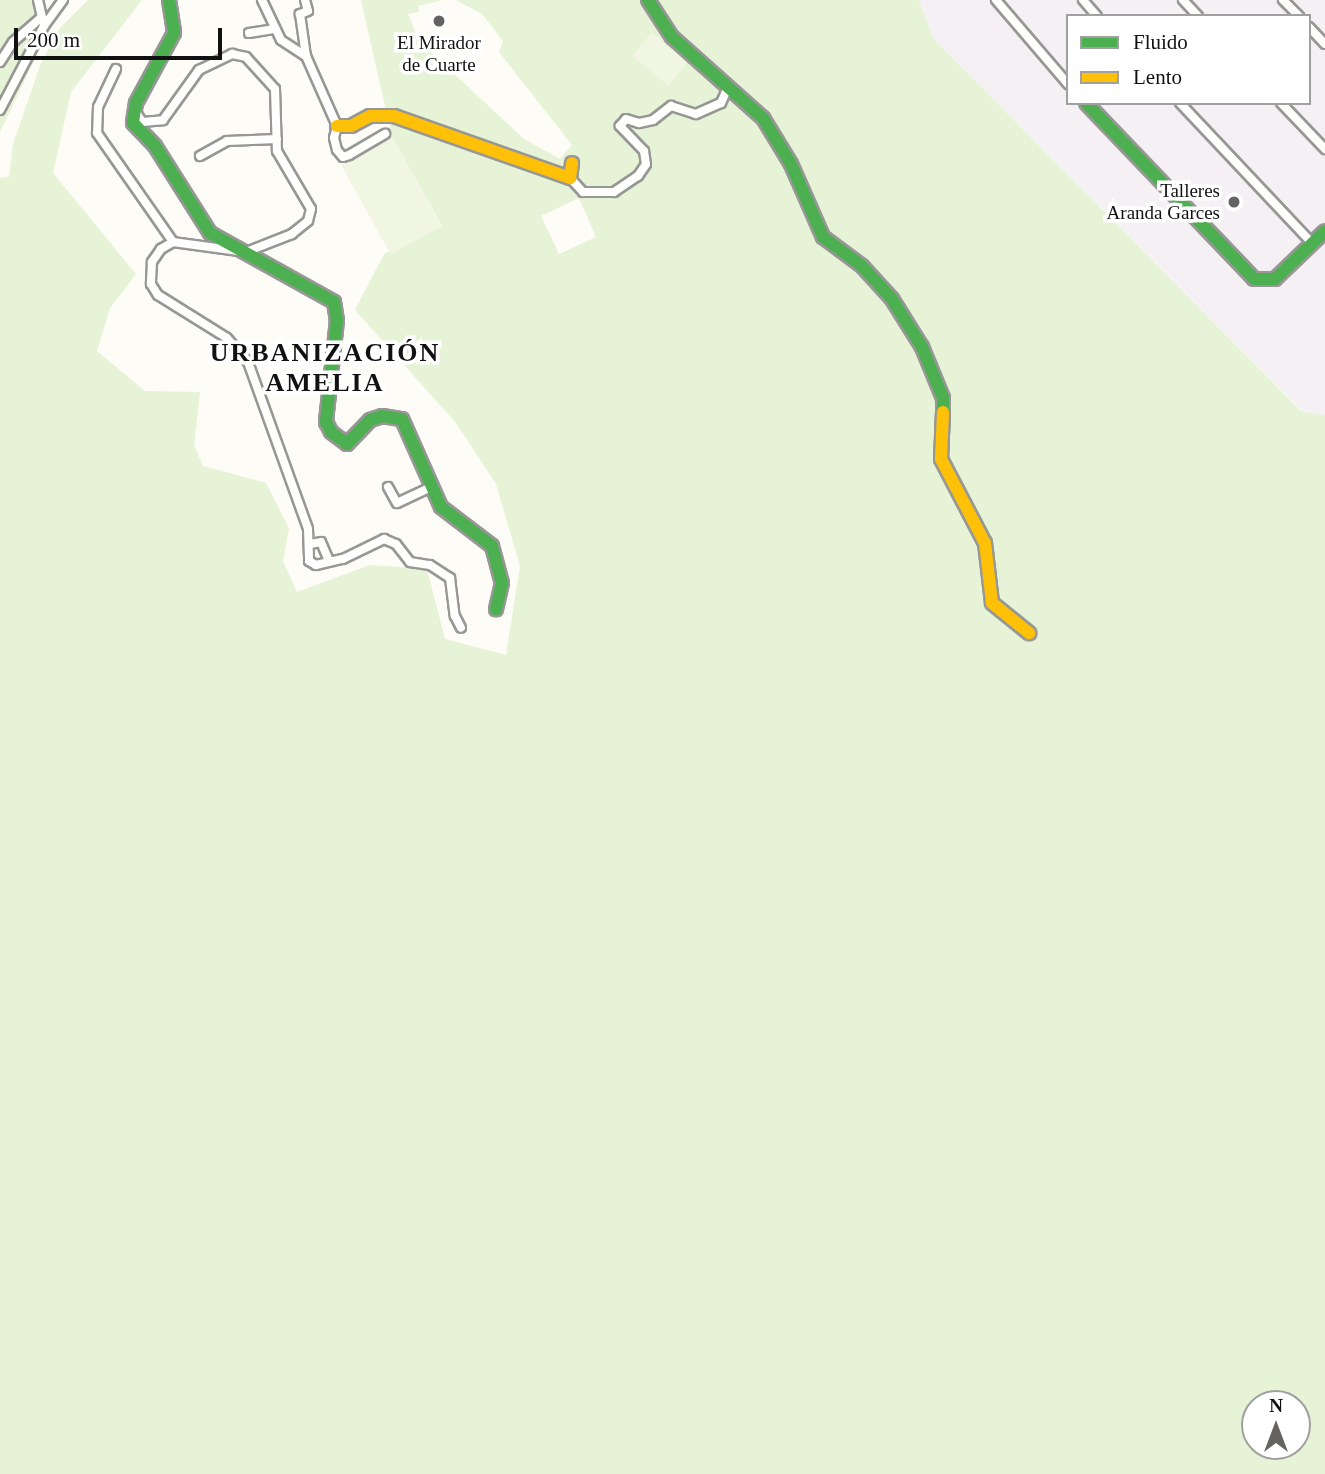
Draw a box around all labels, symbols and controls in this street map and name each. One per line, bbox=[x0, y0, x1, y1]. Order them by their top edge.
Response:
marker: El Mirador de Cuarte bbox=[431, 13, 447, 29]
scale bar bbox=[18, 14, 226, 58]
legend bbox=[1066, 14, 1311, 105]
text: 200 m bbox=[27, 28, 80, 52]
text: Fluido bbox=[1133, 30, 1188, 54]
place label: El Mirador de Cuarte bbox=[397, 32, 481, 76]
text: Lento bbox=[1133, 65, 1182, 89]
place label: Talleres Aranda Garces bbox=[1107, 180, 1220, 224]
marker: Talleres Aranda Garces bbox=[1226, 194, 1242, 210]
district label: URBANIZACIÓN AMELIA bbox=[211, 337, 439, 398]
north arrow bbox=[1241, 1390, 1311, 1460]
text: N bbox=[1269, 1395, 1283, 1416]

